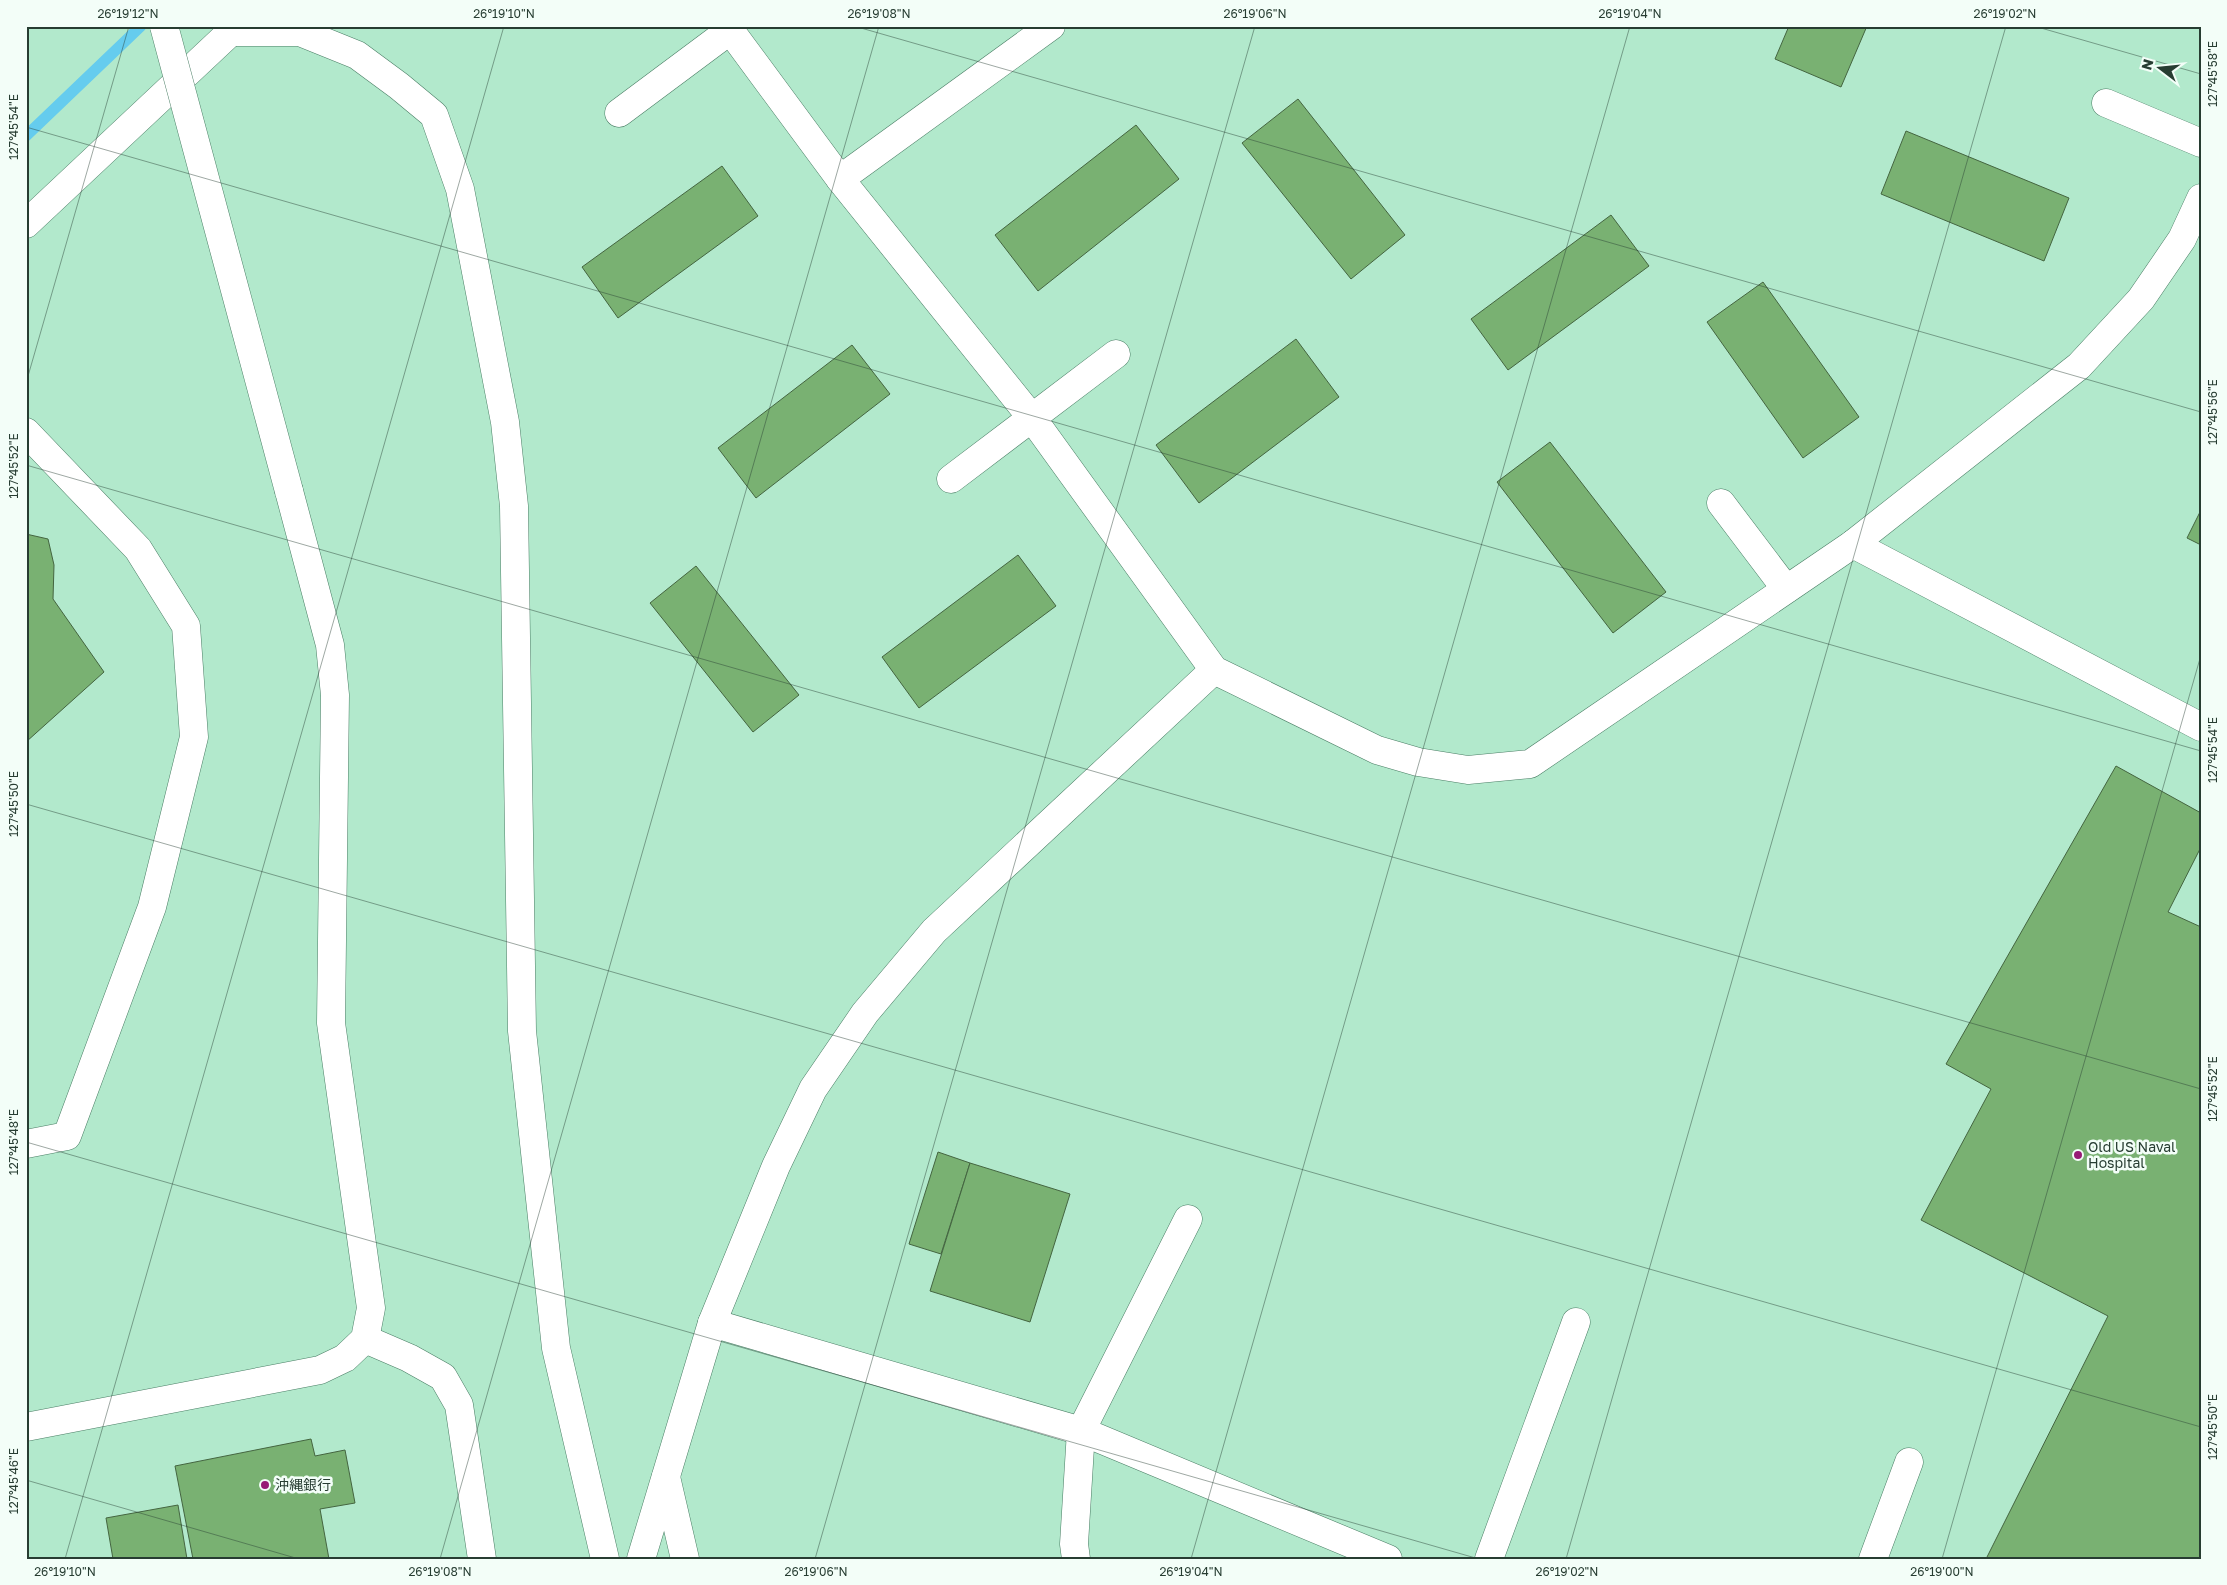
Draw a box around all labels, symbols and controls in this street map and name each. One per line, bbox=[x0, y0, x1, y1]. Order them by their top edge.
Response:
text: 26°19'12"N bbox=[97, 6, 159, 21]
text: 26°19'10"N bbox=[473, 6, 535, 21]
text: 26°19'08"N bbox=[847, 6, 911, 21]
text: 26°19'06"N bbox=[1223, 6, 1287, 21]
text: 26°19'04"N bbox=[1598, 6, 1662, 21]
text: 26°19'02"N bbox=[1974, 6, 2036, 21]
text: 127°45'58"E bbox=[2205, 41, 2220, 107]
north arrow bbox=[2134, 42, 2184, 92]
text: N bbox=[2137, 57, 2157, 72]
text: 127°45'54"E bbox=[6, 94, 21, 160]
text: 127°45'56"E bbox=[2205, 379, 2220, 445]
text: 127°45'52"E bbox=[6, 433, 21, 499]
text: 127°45'54"E bbox=[2205, 717, 2220, 783]
text: 127°45'50"E bbox=[6, 771, 21, 837]
text: 127°45'52"E bbox=[2205, 1056, 2220, 1122]
text: 127°45'48"E bbox=[6, 1109, 21, 1175]
place label: Old US Naval Hospital bbox=[2088, 1138, 2176, 1171]
marker: Old US Naval Hospital bbox=[2072, 1149, 2084, 1161]
text: 127°45'50"E bbox=[2205, 1394, 2220, 1460]
text: 127°45'46"E bbox=[6, 1448, 21, 1514]
place label: 沖縄銀行 bbox=[275, 1476, 331, 1493]
marker: 沖縄銀行 bbox=[259, 1479, 271, 1491]
text: 26°19'10"N bbox=[34, 1564, 96, 1579]
text: 26°19'08"N bbox=[408, 1564, 472, 1579]
text: 26°19'06"N bbox=[784, 1564, 848, 1579]
text: 26°19'04"N bbox=[1159, 1564, 1223, 1579]
text: 26°19'02"N bbox=[1536, 1564, 1598, 1579]
text: 26°19'00"N bbox=[1910, 1564, 1974, 1579]

